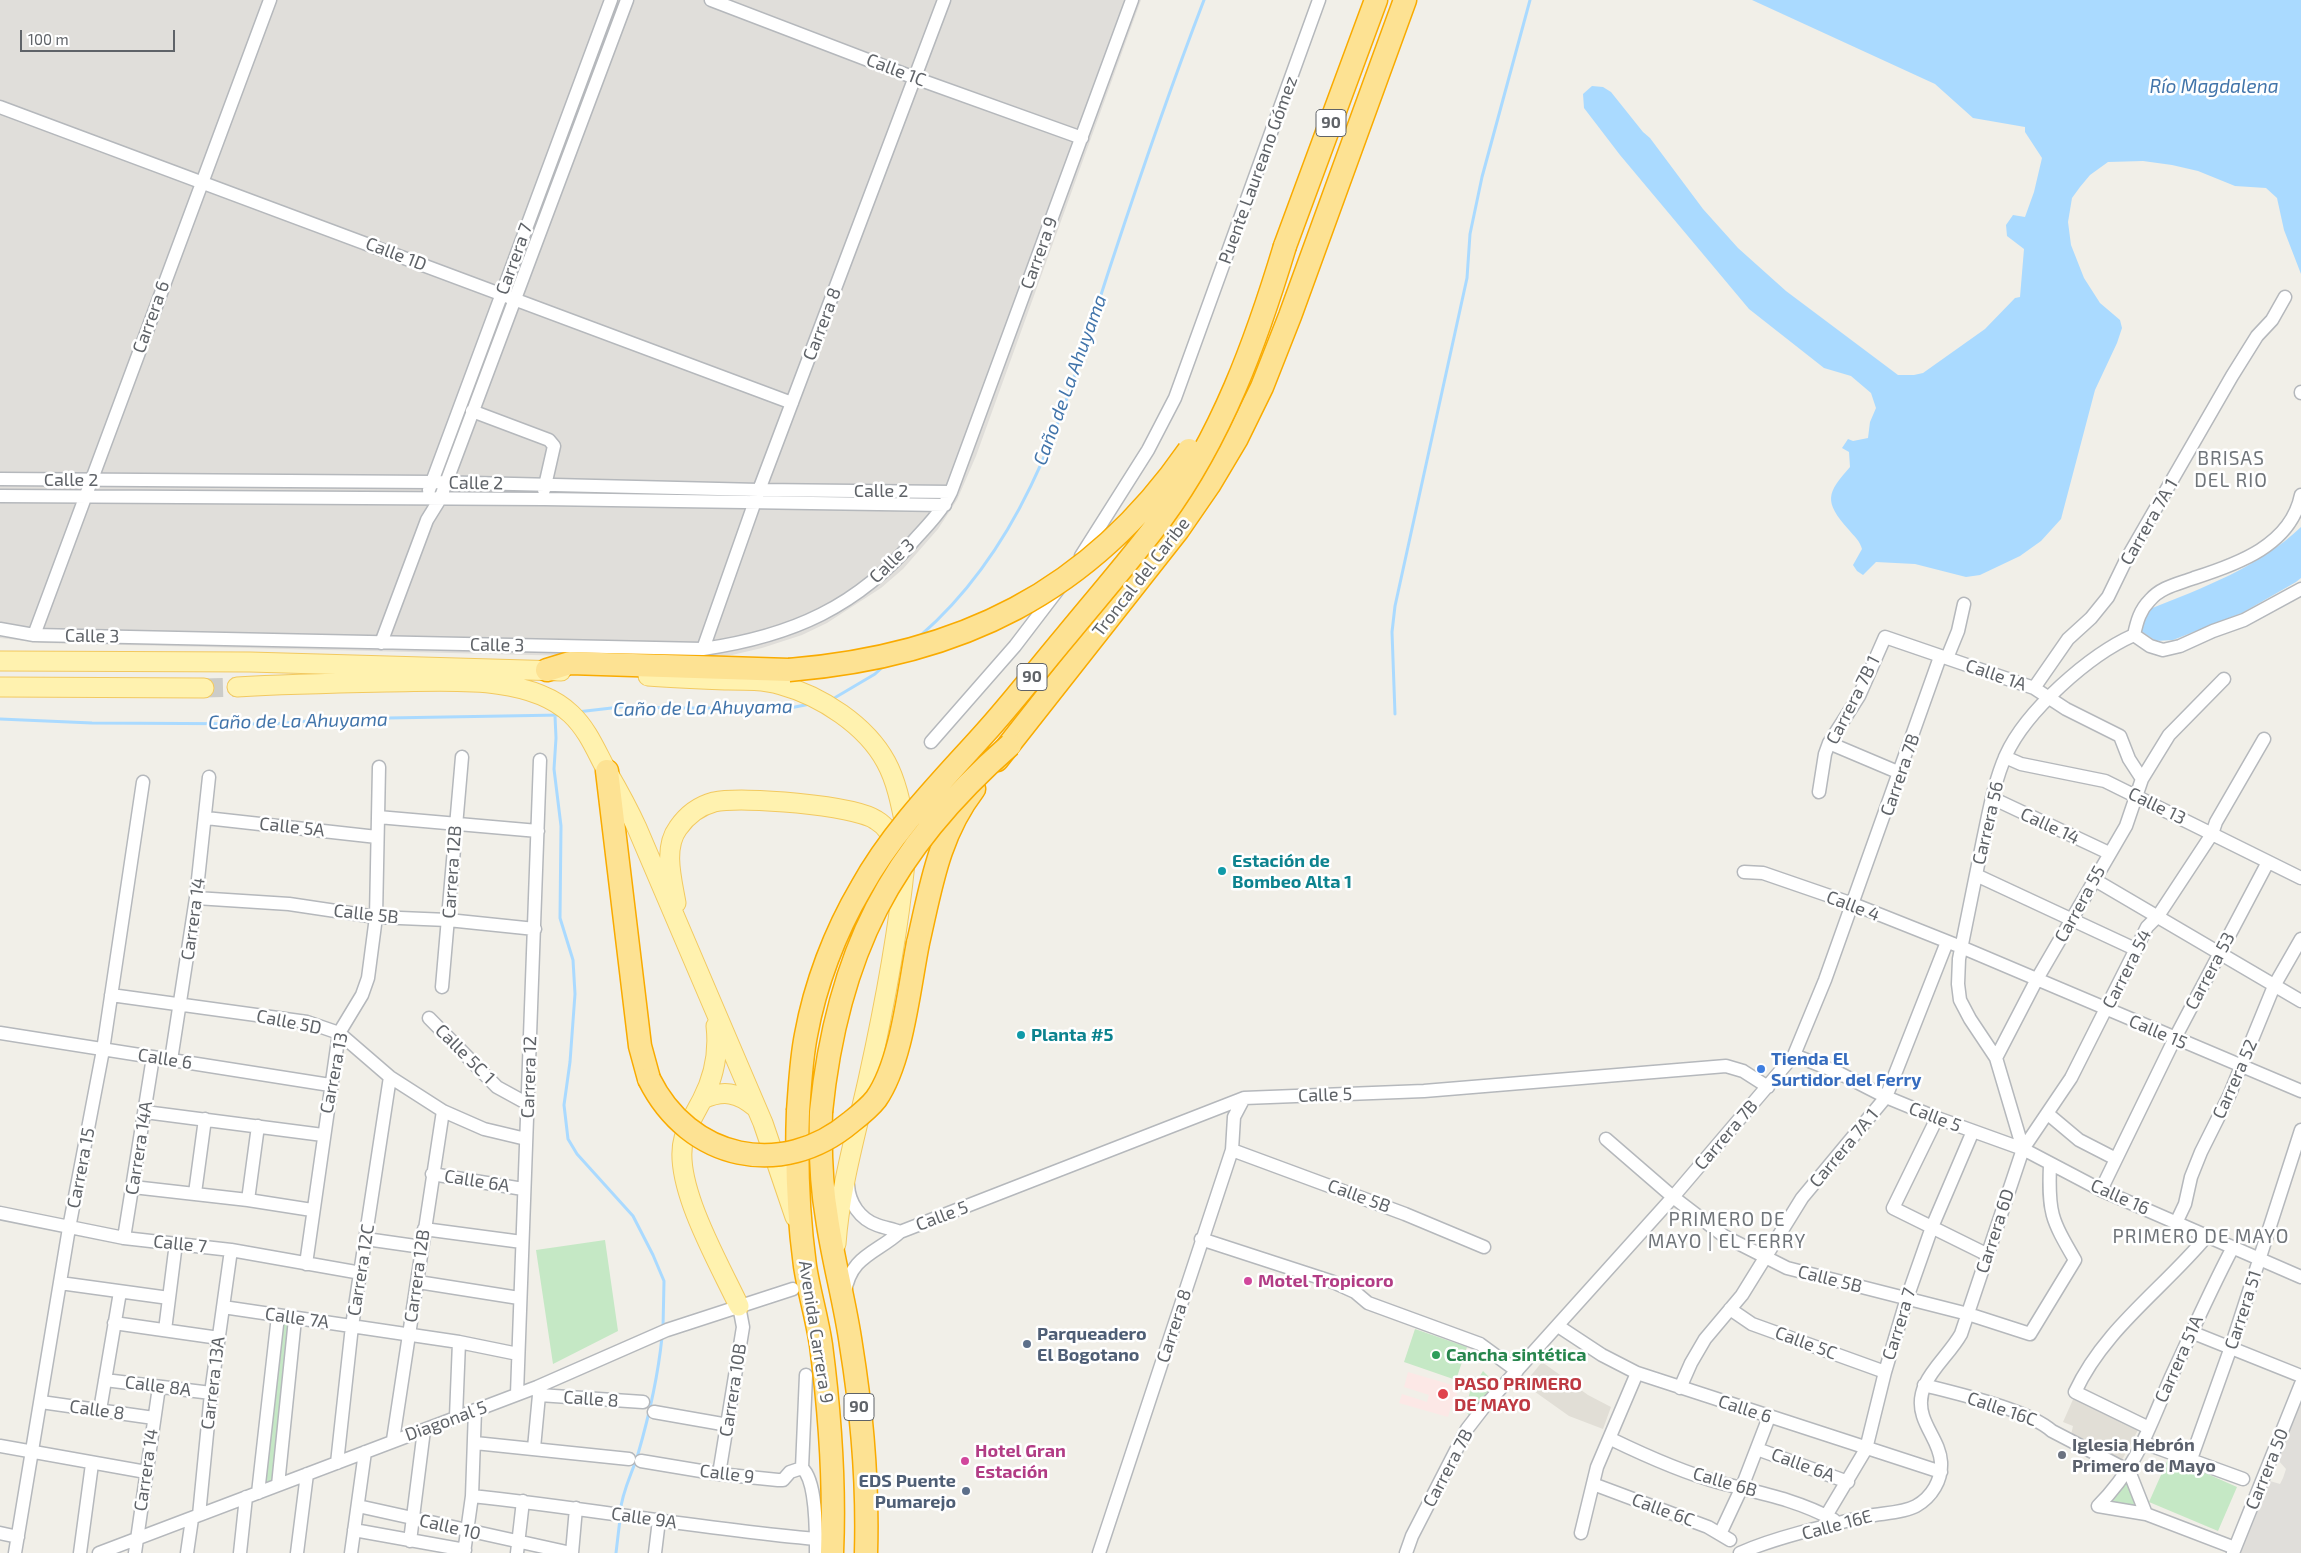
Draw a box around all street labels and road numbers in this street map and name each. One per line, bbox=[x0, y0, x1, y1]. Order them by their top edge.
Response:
street label: Calle 1C bbox=[863, 49, 929, 91]
street label: Puente Laureano Gómez bbox=[1214, 73, 1302, 267]
road number: 90 bbox=[1316, 110, 1346, 136]
street label: Carrera 9 bbox=[1016, 214, 1062, 292]
street label: Carrera 7 bbox=[491, 220, 537, 298]
street label: Calle 1D bbox=[362, 233, 430, 275]
street label: Carrera 6 bbox=[128, 278, 174, 356]
street label: Carrera 8 bbox=[798, 285, 846, 363]
street label: Calle 2 bbox=[44, 469, 98, 491]
street label: Calle 2 bbox=[449, 472, 503, 494]
street label: Carrera 7A 1 bbox=[2116, 475, 2182, 569]
street label: Calle 2 bbox=[854, 480, 908, 502]
street label: Troncal del Caribe bbox=[1088, 513, 1194, 641]
street label: Calle 3 bbox=[865, 534, 919, 588]
street label: Calle 3 bbox=[65, 625, 119, 647]
street label: Calle 3 bbox=[470, 634, 524, 656]
street label: Carrera 7B 1 bbox=[1821, 652, 1885, 748]
street label: Calle 1A bbox=[1963, 655, 2029, 695]
road number: 90 bbox=[1017, 664, 1047, 690]
street label: Carrera 7B bbox=[1876, 731, 1924, 819]
street label: Carrera 56 bbox=[1968, 779, 2008, 867]
street label: Calle 13 bbox=[2125, 783, 2189, 829]
street label: Calle 14 bbox=[2017, 803, 2083, 849]
street label: Calle 5A bbox=[258, 813, 326, 841]
street label: Carrera 12B bbox=[438, 825, 466, 919]
street label: Carrera 55 bbox=[2050, 862, 2110, 946]
street label: Carrera 14 bbox=[177, 876, 209, 962]
street label: Calle 4 bbox=[1823, 886, 1883, 926]
street label: Calle 5B bbox=[332, 900, 400, 928]
street label: Carrera 54 bbox=[2098, 926, 2156, 1012]
street label: Carrera 53 bbox=[2181, 929, 2239, 1013]
street label: Calle 5D bbox=[254, 1005, 324, 1039]
street label: Calle 15 bbox=[2126, 1010, 2190, 1054]
street label: Calle 5C 1 bbox=[431, 1020, 499, 1088]
street label: Carrera 13 bbox=[316, 1031, 352, 1115]
street label: Carrera 12 bbox=[517, 1035, 541, 1119]
street label: Carrera 52 bbox=[2208, 1036, 2262, 1122]
street label: Calle 6 bbox=[136, 1044, 194, 1074]
street label: Calle 5 bbox=[1298, 1083, 1352, 1107]
street label: Carrera 7B bbox=[1690, 1096, 1762, 1174]
street label: Calle 5 bbox=[1906, 1097, 1964, 1137]
street label: Carrera 14A bbox=[121, 1100, 157, 1196]
street label: Carrera 7A 1 bbox=[1805, 1104, 1883, 1192]
street label: Carrera 15 bbox=[63, 1126, 99, 1210]
street label: Calle 6A bbox=[443, 1165, 511, 1197]
street label: Calle 5B bbox=[1325, 1175, 1393, 1217]
street label: Calle 16 bbox=[2087, 1175, 2153, 1219]
street label: Carrera 6D bbox=[1971, 1186, 2019, 1276]
street label: Calle 5 bbox=[913, 1196, 971, 1236]
street label: Carrera 12C bbox=[343, 1223, 379, 1317]
street label: Carrera 12B bbox=[400, 1228, 434, 1324]
street label: Calle 7 bbox=[152, 1230, 208, 1258]
street label: Avenida Carrera 9 bbox=[794, 1259, 838, 1405]
street label: Calle 5B bbox=[1796, 1261, 1864, 1297]
street label: Carrera 51 bbox=[2220, 1268, 2266, 1352]
street label: Carrera 7 bbox=[1878, 1285, 1920, 1363]
street label: Carrera 8 bbox=[1152, 1286, 1196, 1366]
street label: Calle 7A bbox=[264, 1303, 330, 1333]
street label: Carrera 51A bbox=[2150, 1312, 2208, 1406]
street label: Calle 5C bbox=[1772, 1322, 1840, 1364]
street label: Carrera 13A bbox=[197, 1335, 229, 1431]
street label: Carrera 10B bbox=[715, 1342, 751, 1438]
street label: Calle 8A bbox=[124, 1371, 192, 1401]
street label: Calle 8 bbox=[563, 1386, 619, 1412]
street label: Calle 16C bbox=[1964, 1387, 2040, 1431]
street label: Calle 6 bbox=[1716, 1390, 1774, 1428]
road number: 90 bbox=[844, 1394, 874, 1420]
street label: Calle 8 bbox=[68, 1395, 126, 1425]
street label: Diagonal 5 bbox=[402, 1396, 490, 1446]
street label: Carrera 7B bbox=[1418, 1425, 1478, 1511]
street label: Carrera 50 bbox=[2241, 1425, 2293, 1513]
street label: Carrera 14 bbox=[130, 1427, 162, 1513]
street label: Calle 6A bbox=[1768, 1444, 1838, 1486]
street label: Calle 9 bbox=[698, 1460, 756, 1488]
street label: Calle 6B bbox=[1690, 1463, 1760, 1501]
street label: Calle 6C bbox=[1629, 1489, 1697, 1531]
street label: Calle 9A bbox=[610, 1503, 678, 1533]
street label: Calle 16E bbox=[1799, 1505, 1875, 1545]
street label: Calle 10 bbox=[417, 1509, 483, 1545]

